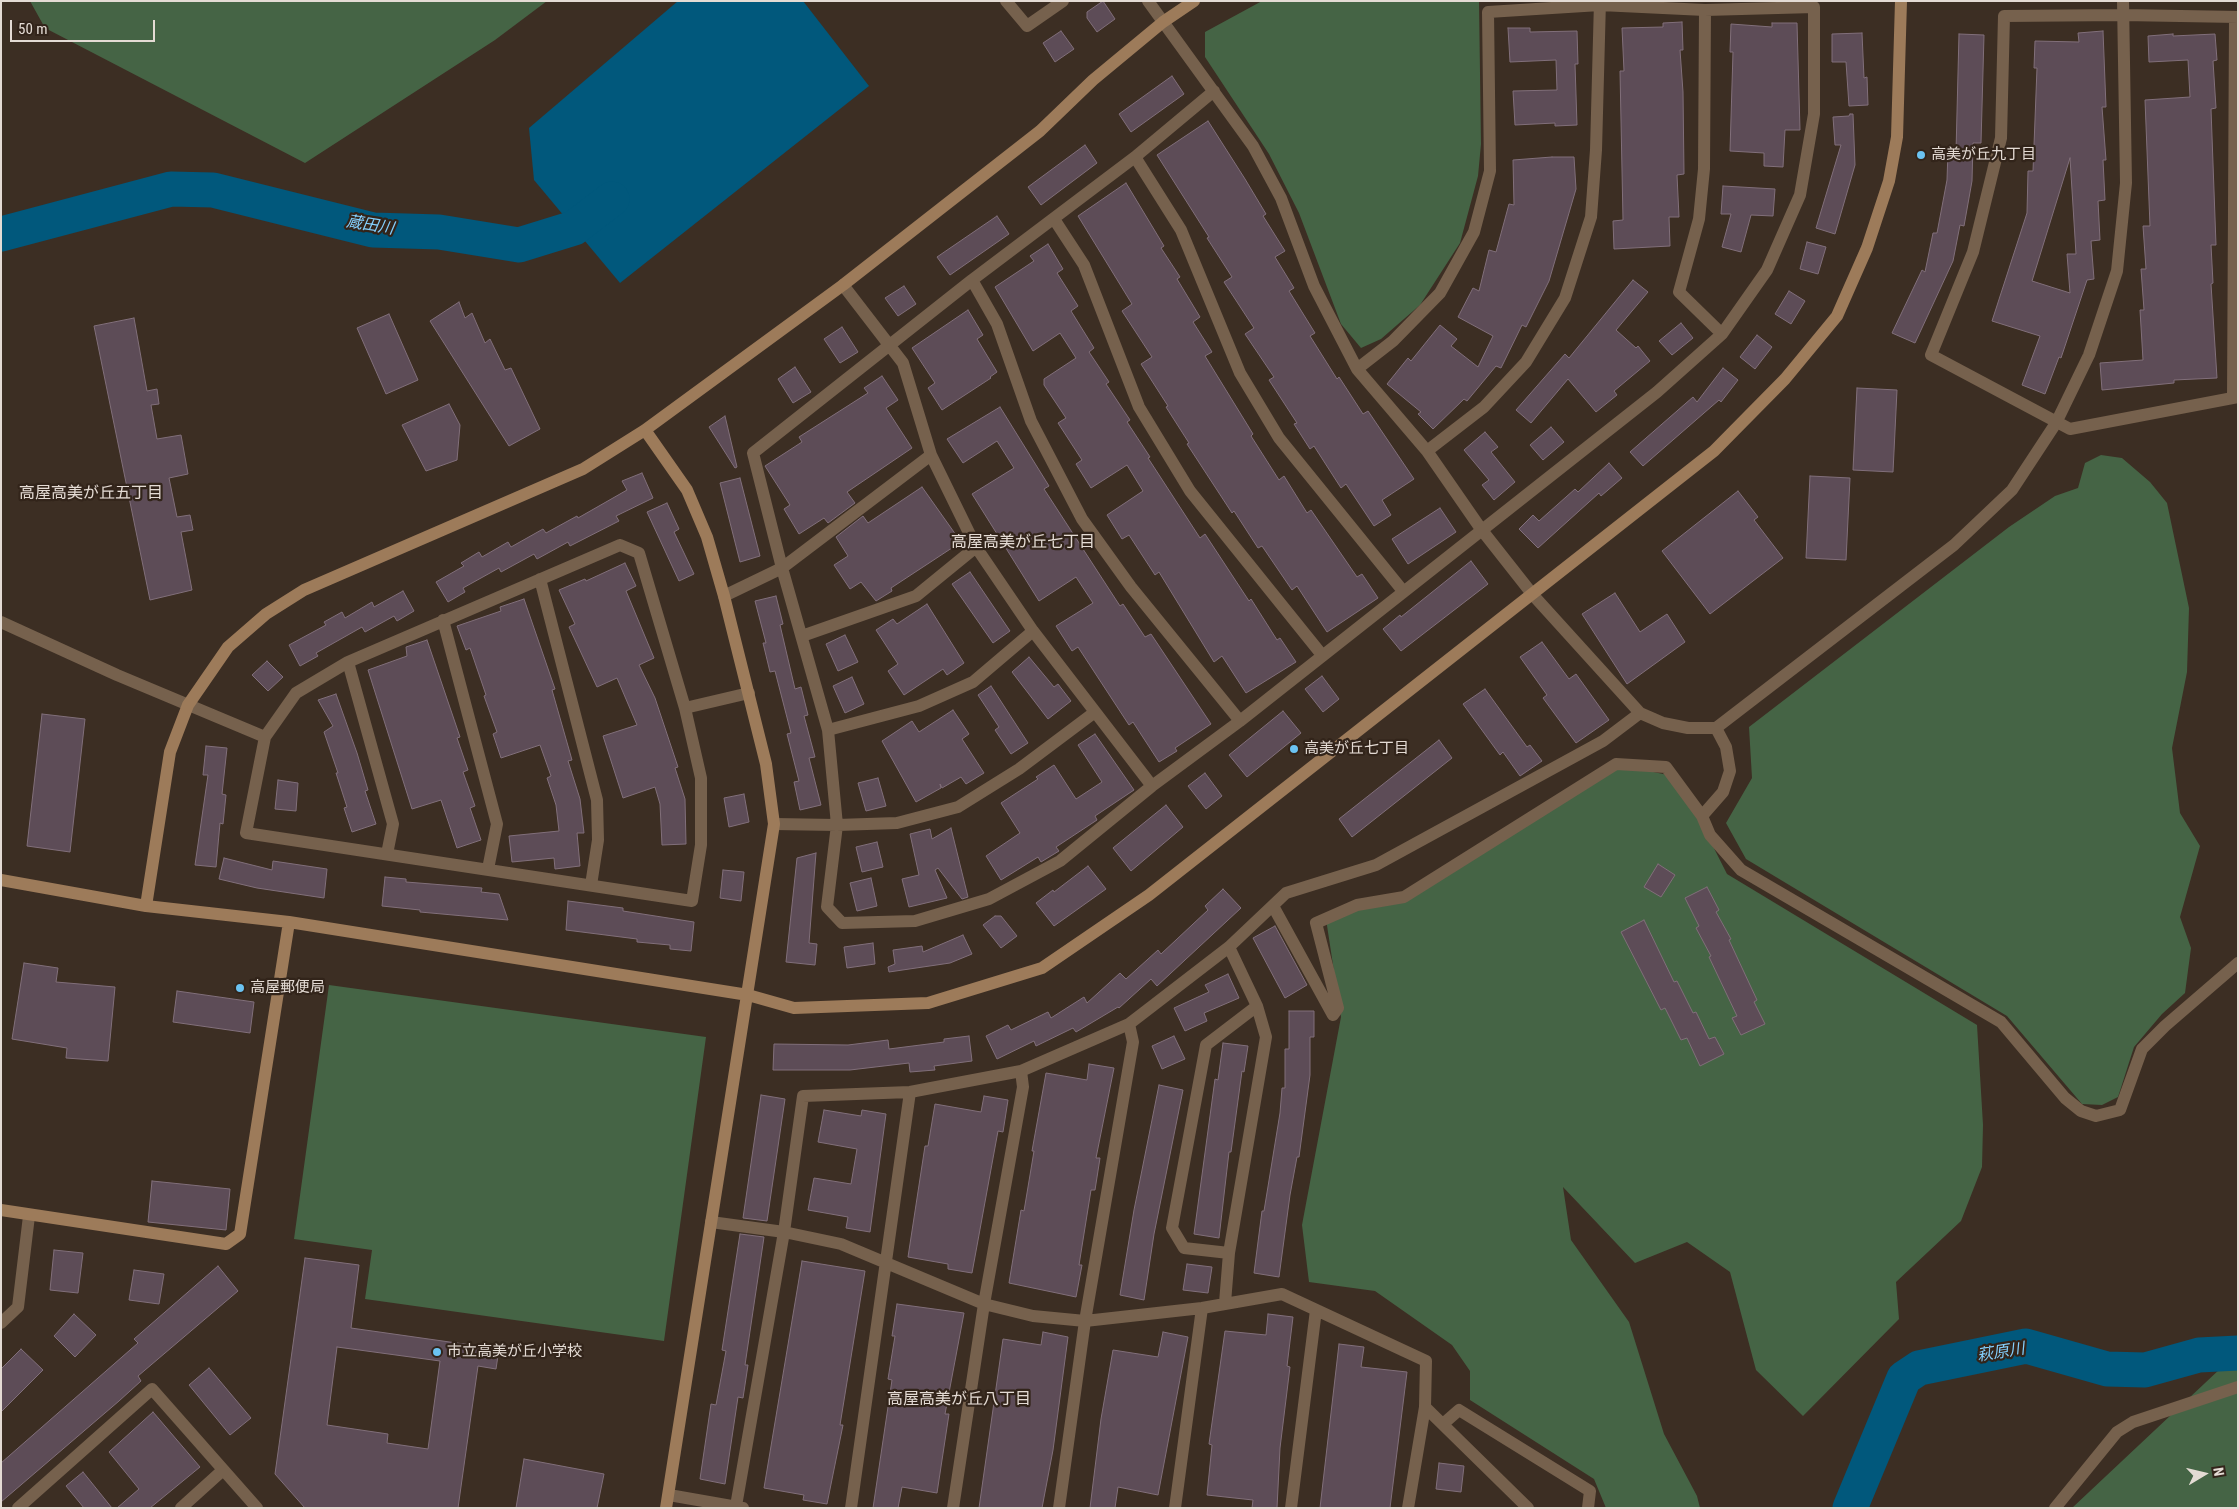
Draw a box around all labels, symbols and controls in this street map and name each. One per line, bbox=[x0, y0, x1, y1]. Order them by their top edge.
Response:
scale bar bbox=[12, 10, 158, 42]
text: 50 m bbox=[18, 20, 48, 38]
place label: 高美が丘九丁目 bbox=[1931, 146, 2036, 164]
marker: 高美が丘九丁目 bbox=[1915, 149, 1927, 161]
water label: 蔵田川 bbox=[345, 213, 395, 239]
district label: 高屋高美が丘五丁目 bbox=[19, 484, 163, 504]
district label: 高屋高美が丘七丁目 bbox=[951, 533, 1095, 553]
place label: 高美が丘七丁目 bbox=[1304, 740, 1409, 758]
marker: 高美が丘七丁目 bbox=[1288, 743, 1300, 755]
place label: 高屋郵便局 bbox=[250, 979, 325, 997]
marker: 高屋郵便局 bbox=[234, 982, 246, 994]
water label: 萩原川 bbox=[1976, 1340, 2026, 1366]
place label: 市立高美が丘小学校 bbox=[447, 1343, 582, 1361]
marker: 市立高美が丘小学校 bbox=[431, 1346, 443, 1358]
district label: 高屋高美が丘八丁目 bbox=[887, 1390, 1031, 1410]
north arrow bbox=[2179, 1449, 2229, 1499]
text: N bbox=[2210, 1466, 2227, 1477]

